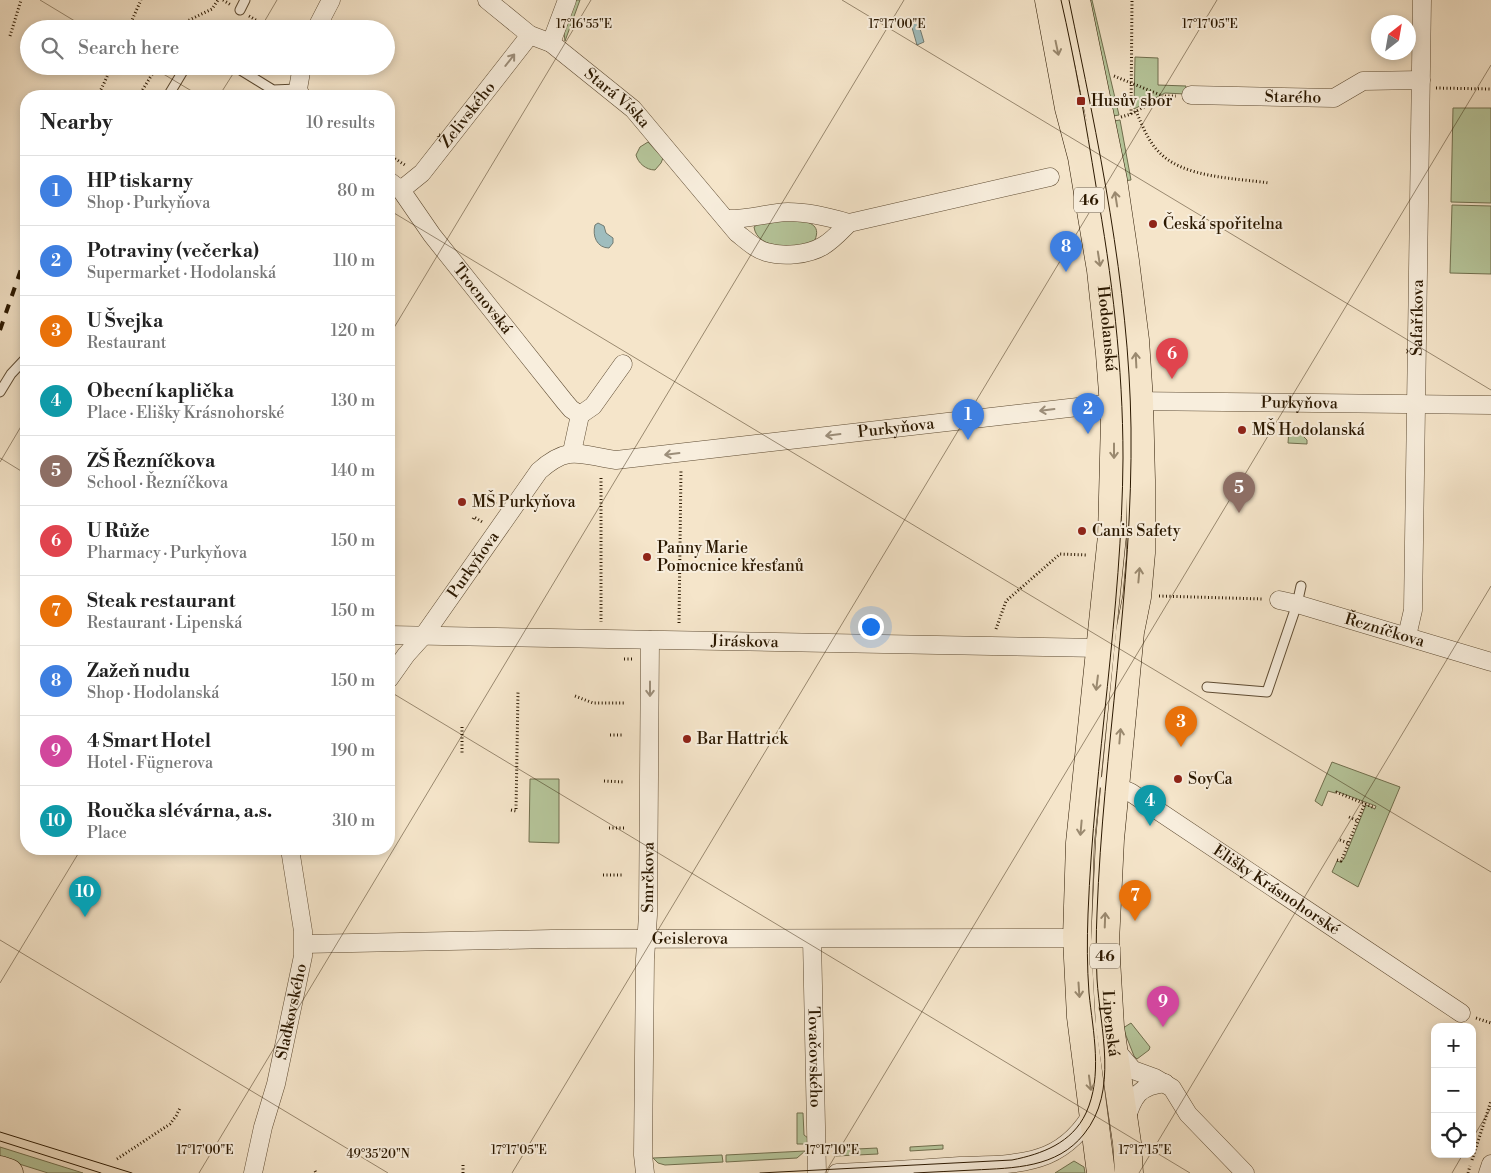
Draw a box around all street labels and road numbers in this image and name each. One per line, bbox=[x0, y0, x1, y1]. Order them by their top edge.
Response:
street label: Stará Víska bbox=[580, 64, 655, 133]
street label: Želivského bbox=[434, 78, 500, 152]
street label: Starého bbox=[1264, 87, 1322, 108]
road number: 46 bbox=[1074, 188, 1104, 212]
street label: Trocnovská bbox=[449, 259, 517, 339]
street label: Šafaříkova bbox=[1405, 278, 1428, 356]
street label: Hodolanská bbox=[1093, 285, 1121, 373]
street label: Purkyňova bbox=[1261, 392, 1339, 413]
street label: Purkyňova bbox=[857, 413, 936, 442]
street label: Purkyňova bbox=[443, 527, 504, 602]
street label: Řezníčkova bbox=[1342, 607, 1428, 652]
street label: Jiráskova bbox=[710, 631, 780, 652]
street label: Elišky Krásnohorské bbox=[1209, 840, 1344, 939]
street label: Smrčkova bbox=[638, 841, 659, 913]
street label: Geislerova bbox=[652, 929, 729, 949]
road number: 46 bbox=[1090, 944, 1120, 968]
street label: Sladkovského bbox=[271, 962, 311, 1062]
street label: Lipenská bbox=[1098, 990, 1124, 1059]
street label: Tovačovského bbox=[803, 1006, 826, 1108]

